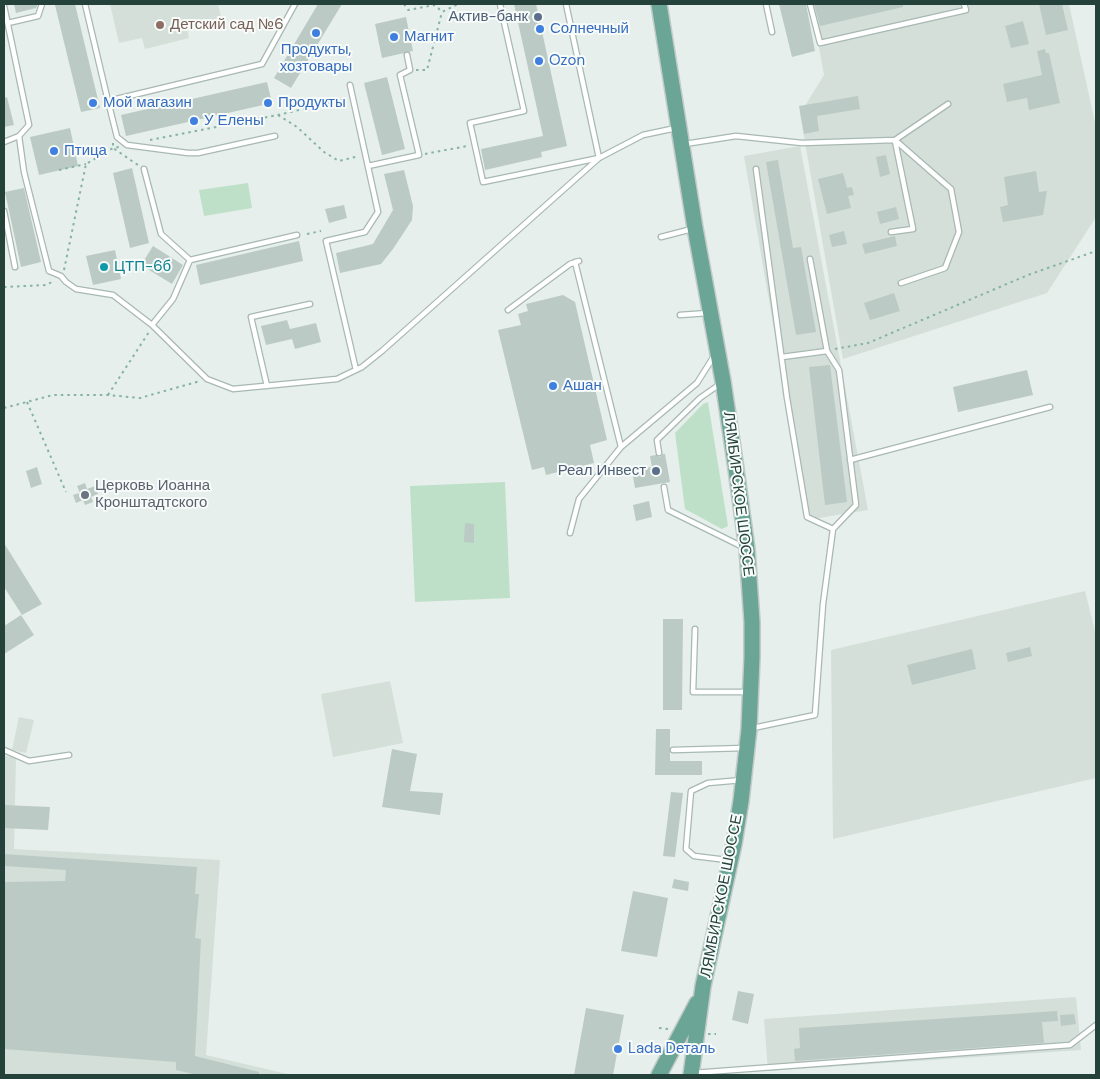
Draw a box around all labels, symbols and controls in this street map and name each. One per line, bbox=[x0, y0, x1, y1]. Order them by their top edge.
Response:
place label: Актив-банк bbox=[448, 8, 528, 26]
marker: Актив-банк bbox=[532, 11, 544, 23]
place label: Детский сад №6 bbox=[170, 16, 284, 34]
marker: Детский сад №6 bbox=[154, 19, 166, 31]
place label: Солнечный bbox=[550, 20, 629, 38]
marker: Солнечный bbox=[534, 23, 546, 35]
marker: Продукты, хозтовары bbox=[310, 27, 322, 39]
place label: Магнит bbox=[404, 28, 454, 46]
marker: Магнит bbox=[388, 31, 400, 43]
place label: Продукты, хозтовары bbox=[280, 41, 352, 76]
place label: Ozon bbox=[549, 52, 585, 70]
marker: Ozon bbox=[533, 55, 545, 67]
place label: Мой магазин bbox=[103, 94, 192, 112]
place label: Продукты bbox=[278, 94, 346, 112]
marker: Мой магазин bbox=[87, 97, 99, 109]
marker: Продукты bbox=[262, 97, 274, 109]
place label: У Елены bbox=[204, 112, 264, 130]
marker: У Елены bbox=[188, 115, 200, 127]
place label: Птица bbox=[64, 142, 107, 160]
marker: Птица bbox=[48, 145, 60, 157]
place label: ЦТП-6б bbox=[114, 258, 171, 276]
marker: ЦТП-6б bbox=[98, 261, 110, 273]
place label: Ашан bbox=[563, 377, 602, 395]
marker: Ашан bbox=[547, 380, 559, 392]
street label: ЛЯМБИРСКОЕ ШОССЕ bbox=[719, 411, 757, 577]
place label: Реал Инвест bbox=[558, 462, 646, 480]
marker: Реал Инвест bbox=[650, 465, 662, 477]
place label: Церковь Иоанна Кронштадтского bbox=[95, 477, 210, 512]
marker: Церковь Иоанна Кронштадтского bbox=[79, 489, 91, 501]
street label: ЛЯМБИРСКОЕ ШОССЕ bbox=[697, 813, 747, 979]
place label: Lada Dеталь bbox=[628, 1040, 715, 1058]
marker: Lada Dеталь bbox=[612, 1043, 624, 1055]

